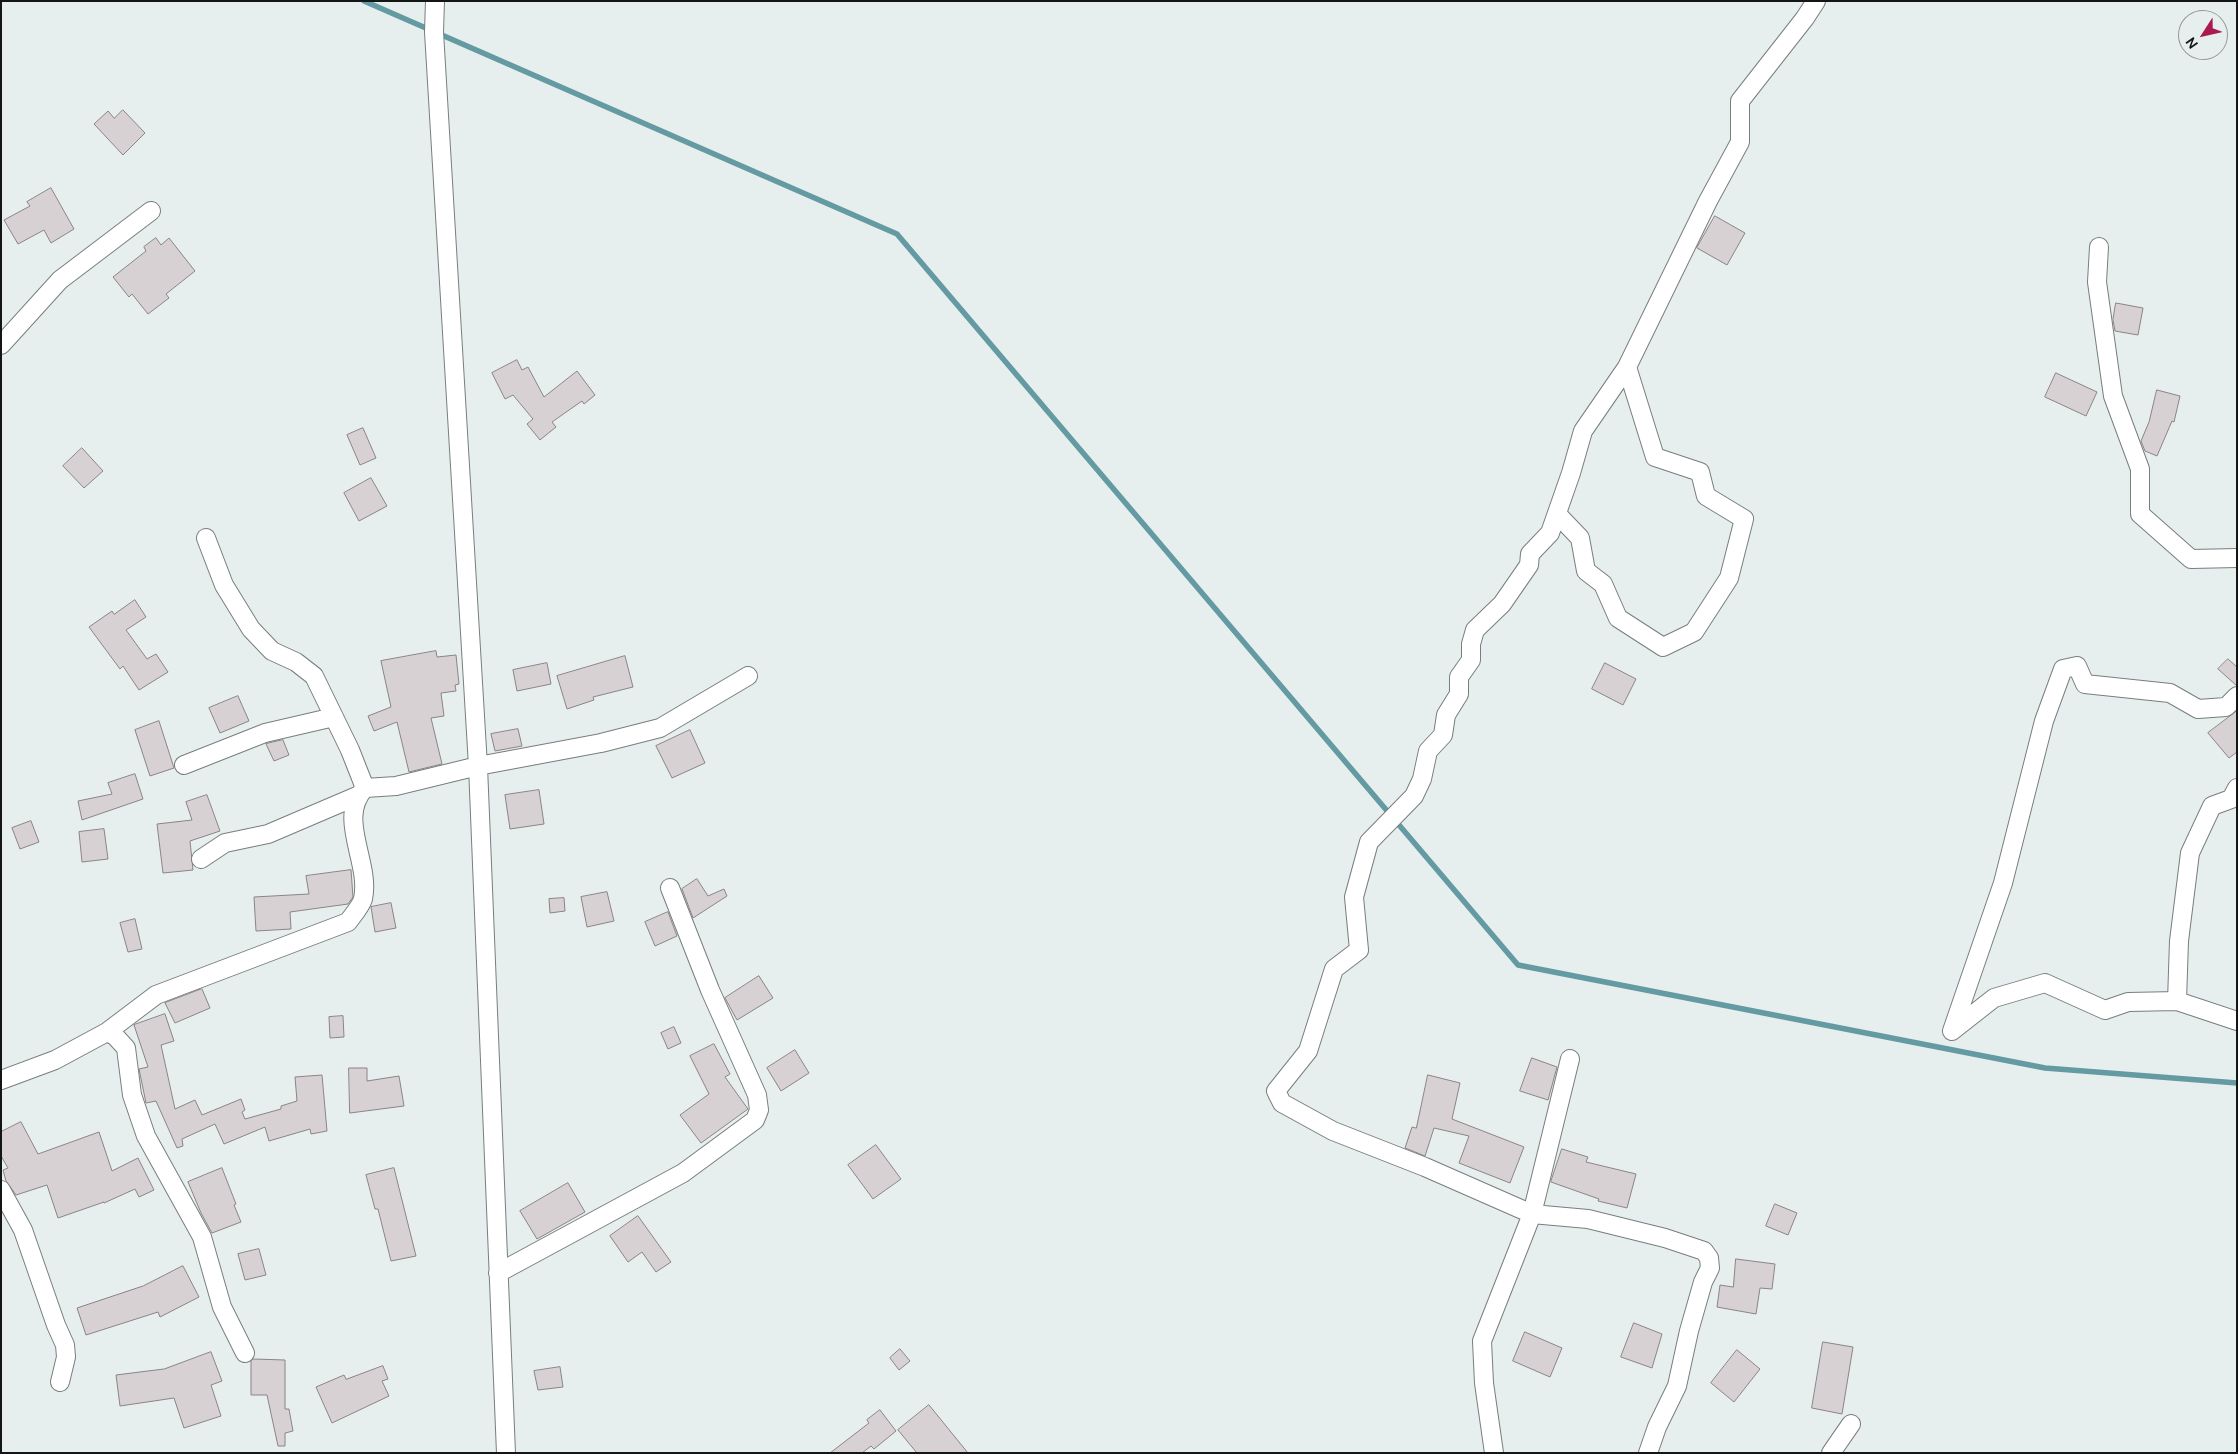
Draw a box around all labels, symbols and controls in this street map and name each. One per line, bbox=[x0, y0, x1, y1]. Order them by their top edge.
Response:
north arrow bbox=[2178, 10, 2228, 60]
text: N bbox=[2182, 34, 2201, 52]

